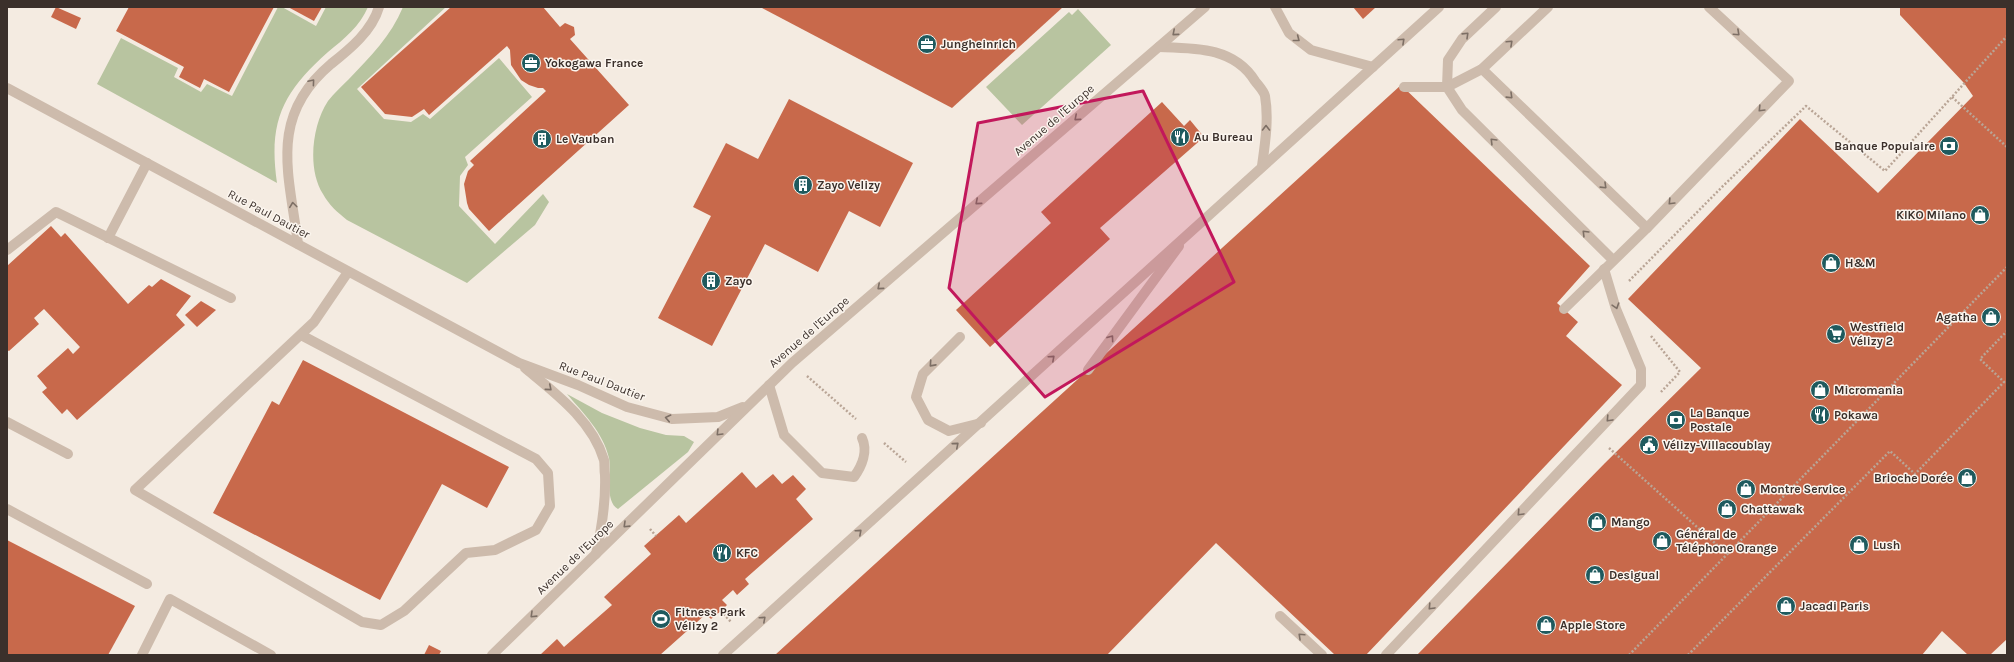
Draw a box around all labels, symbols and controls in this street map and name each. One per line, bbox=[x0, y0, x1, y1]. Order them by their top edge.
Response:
one-way arrow bbox=[1173, 28, 1180, 35]
one-way arrow bbox=[1732, 29, 1740, 36]
one-way arrow bbox=[1461, 32, 1469, 40]
office icon: Jungheinrich bbox=[916, 33, 938, 55]
one-way arrow bbox=[1292, 34, 1299, 41]
place label: Jungheinrich bbox=[941, 37, 1016, 51]
one-way arrow bbox=[1397, 38, 1405, 46]
one-way arrow bbox=[1506, 40, 1513, 47]
office icon: Yokogawa France bbox=[520, 52, 542, 74]
place label: Yokogawa France bbox=[545, 56, 643, 70]
one-way arrow bbox=[307, 80, 314, 87]
street label: Avenue de l'Europe bbox=[1011, 81, 1097, 159]
one-way arrow bbox=[1505, 91, 1513, 99]
one-way arrow bbox=[1759, 104, 1766, 112]
one-way arrow bbox=[1074, 113, 1082, 120]
one-way arrow bbox=[1262, 125, 1270, 131]
restaurant icon: Au Bureau bbox=[1169, 126, 1191, 148]
building icon: Le Vauban bbox=[531, 128, 553, 150]
place label: Au Bureau bbox=[1194, 130, 1253, 144]
place label: Le Vauban bbox=[556, 132, 614, 146]
bank icon: Banque Populaire bbox=[1938, 135, 1960, 157]
one-way arrow bbox=[1490, 138, 1498, 146]
place label: Banque Populaire bbox=[1834, 139, 1935, 153]
building icon: Zayo Velizy bbox=[792, 174, 814, 196]
place label: Zayo Velizy bbox=[817, 178, 880, 192]
one-way arrow bbox=[1599, 181, 1607, 189]
street label: Rue Paul Dautier bbox=[226, 187, 313, 242]
one-way arrow bbox=[1668, 197, 1676, 205]
one-way arrow bbox=[976, 198, 983, 205]
one-way arrow bbox=[289, 202, 298, 208]
shop icon: KIKO Milano bbox=[1969, 204, 1991, 226]
place label: KIKO Milano bbox=[1896, 208, 1966, 222]
one-way arrow bbox=[1582, 230, 1590, 238]
shop icon: H&M bbox=[1820, 252, 1842, 274]
place label: H&M bbox=[1845, 256, 1876, 270]
building icon: Zayo bbox=[700, 270, 722, 292]
place label: Zayo bbox=[725, 274, 753, 288]
one-way arrow bbox=[877, 283, 885, 290]
street label: Avenue de l'Europe bbox=[766, 293, 852, 371]
one-way arrow bbox=[1611, 303, 1619, 310]
shop icon: Agatha bbox=[1980, 306, 2002, 328]
place label: Agatha bbox=[1936, 310, 1977, 324]
place label: Westfield Vélizy 2 bbox=[1850, 320, 1904, 348]
supermarket icon: Westfield Vélizy 2 bbox=[1825, 323, 1847, 345]
one-way arrow bbox=[1106, 336, 1113, 343]
one-way arrow bbox=[1047, 355, 1055, 363]
street label: Rue Paul Dautier bbox=[557, 358, 647, 404]
one-way arrow bbox=[930, 360, 937, 367]
shop icon: Micromania bbox=[1809, 379, 1831, 401]
one-way arrow bbox=[544, 383, 551, 390]
place label: Micromania bbox=[1834, 383, 1903, 397]
restaurant icon: Pokawa bbox=[1809, 404, 1831, 426]
place label: La Banque Postale bbox=[1690, 406, 1749, 434]
place label: Pokawa bbox=[1834, 408, 1878, 422]
bank icon: La Banque Postale bbox=[1665, 409, 1687, 431]
one-way arrow bbox=[664, 414, 671, 422]
one-way arrow bbox=[1607, 414, 1614, 421]
one-way arrow bbox=[716, 429, 724, 436]
public building icon: Vélizy-Villacoublay bbox=[1638, 434, 1660, 456]
place label: Vélizy-Villacoublay bbox=[1663, 438, 1770, 452]
one-way arrow bbox=[951, 443, 958, 450]
shop icon: Brioche Dorée bbox=[1956, 467, 1978, 489]
place label: Brioche Dorée bbox=[1874, 471, 1953, 485]
shop icon: Montre Service bbox=[1735, 478, 1757, 500]
place label: Montre Service bbox=[1760, 482, 1845, 496]
shop icon: Chattawak bbox=[1716, 498, 1738, 520]
place label: Chattawak bbox=[1741, 502, 1803, 516]
one-way arrow bbox=[1517, 508, 1525, 516]
shop icon: Mango bbox=[1586, 511, 1608, 533]
place label: Mango bbox=[1611, 515, 1650, 529]
street label: Avenue de l'Europe bbox=[534, 517, 616, 597]
one-way arrow bbox=[623, 520, 631, 528]
place label: Général de Téléphone Orange bbox=[1676, 527, 1777, 555]
one-way arrow bbox=[854, 529, 862, 537]
shop icon: Général de Téléphone Orange bbox=[1651, 530, 1673, 552]
shop icon: Lush bbox=[1848, 534, 1870, 556]
place label: Lush bbox=[1873, 538, 1900, 552]
restaurant icon: KFC bbox=[711, 542, 733, 564]
place label: KFC bbox=[736, 546, 758, 560]
shop icon: Desigual bbox=[1584, 564, 1606, 586]
place label: Desigual bbox=[1609, 568, 1659, 582]
shop icon: Jacadi Paris bbox=[1775, 595, 1797, 617]
place label: Jacadi Paris bbox=[1800, 599, 1869, 613]
one-way arrow bbox=[1428, 602, 1436, 610]
place label: Fitness Park Vélizy 2 bbox=[675, 605, 746, 633]
sports icon: Fitness Park Vélizy 2 bbox=[650, 608, 672, 630]
one-way arrow bbox=[530, 611, 538, 618]
shop icon: Apple Store bbox=[1535, 614, 1557, 636]
one-way arrow bbox=[758, 617, 765, 624]
place label: Apple Store bbox=[1560, 618, 1625, 632]
one-way arrow bbox=[1298, 633, 1306, 640]

